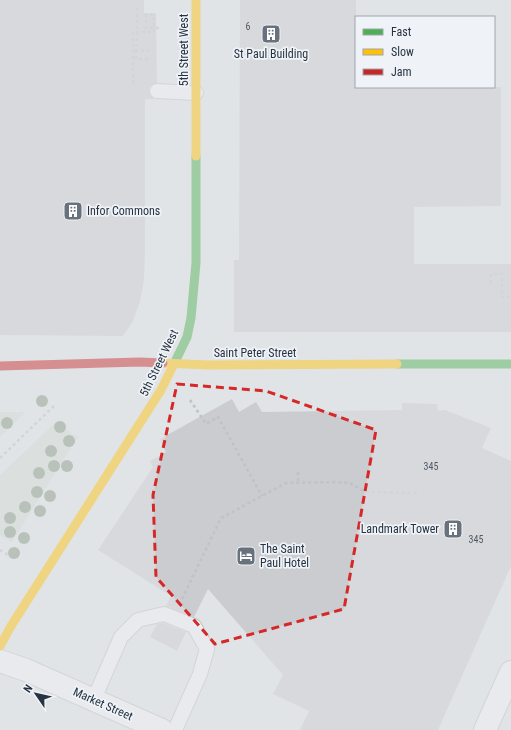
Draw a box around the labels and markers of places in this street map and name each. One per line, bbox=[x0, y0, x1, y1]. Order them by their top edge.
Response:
building icon: St Paul Building bbox=[260, 23, 282, 45]
place label: St Paul Building bbox=[234, 47, 308, 61]
building icon: Infor Commons bbox=[62, 200, 84, 222]
place label: Infor Commons bbox=[87, 204, 160, 218]
building icon: Landmark Tower bbox=[442, 518, 464, 540]
place label: Landmark Tower bbox=[361, 522, 439, 536]
place label: The Saint Paul Hotel bbox=[260, 542, 309, 570]
hotel icon: The Saint Paul Hotel bbox=[235, 545, 257, 567]

